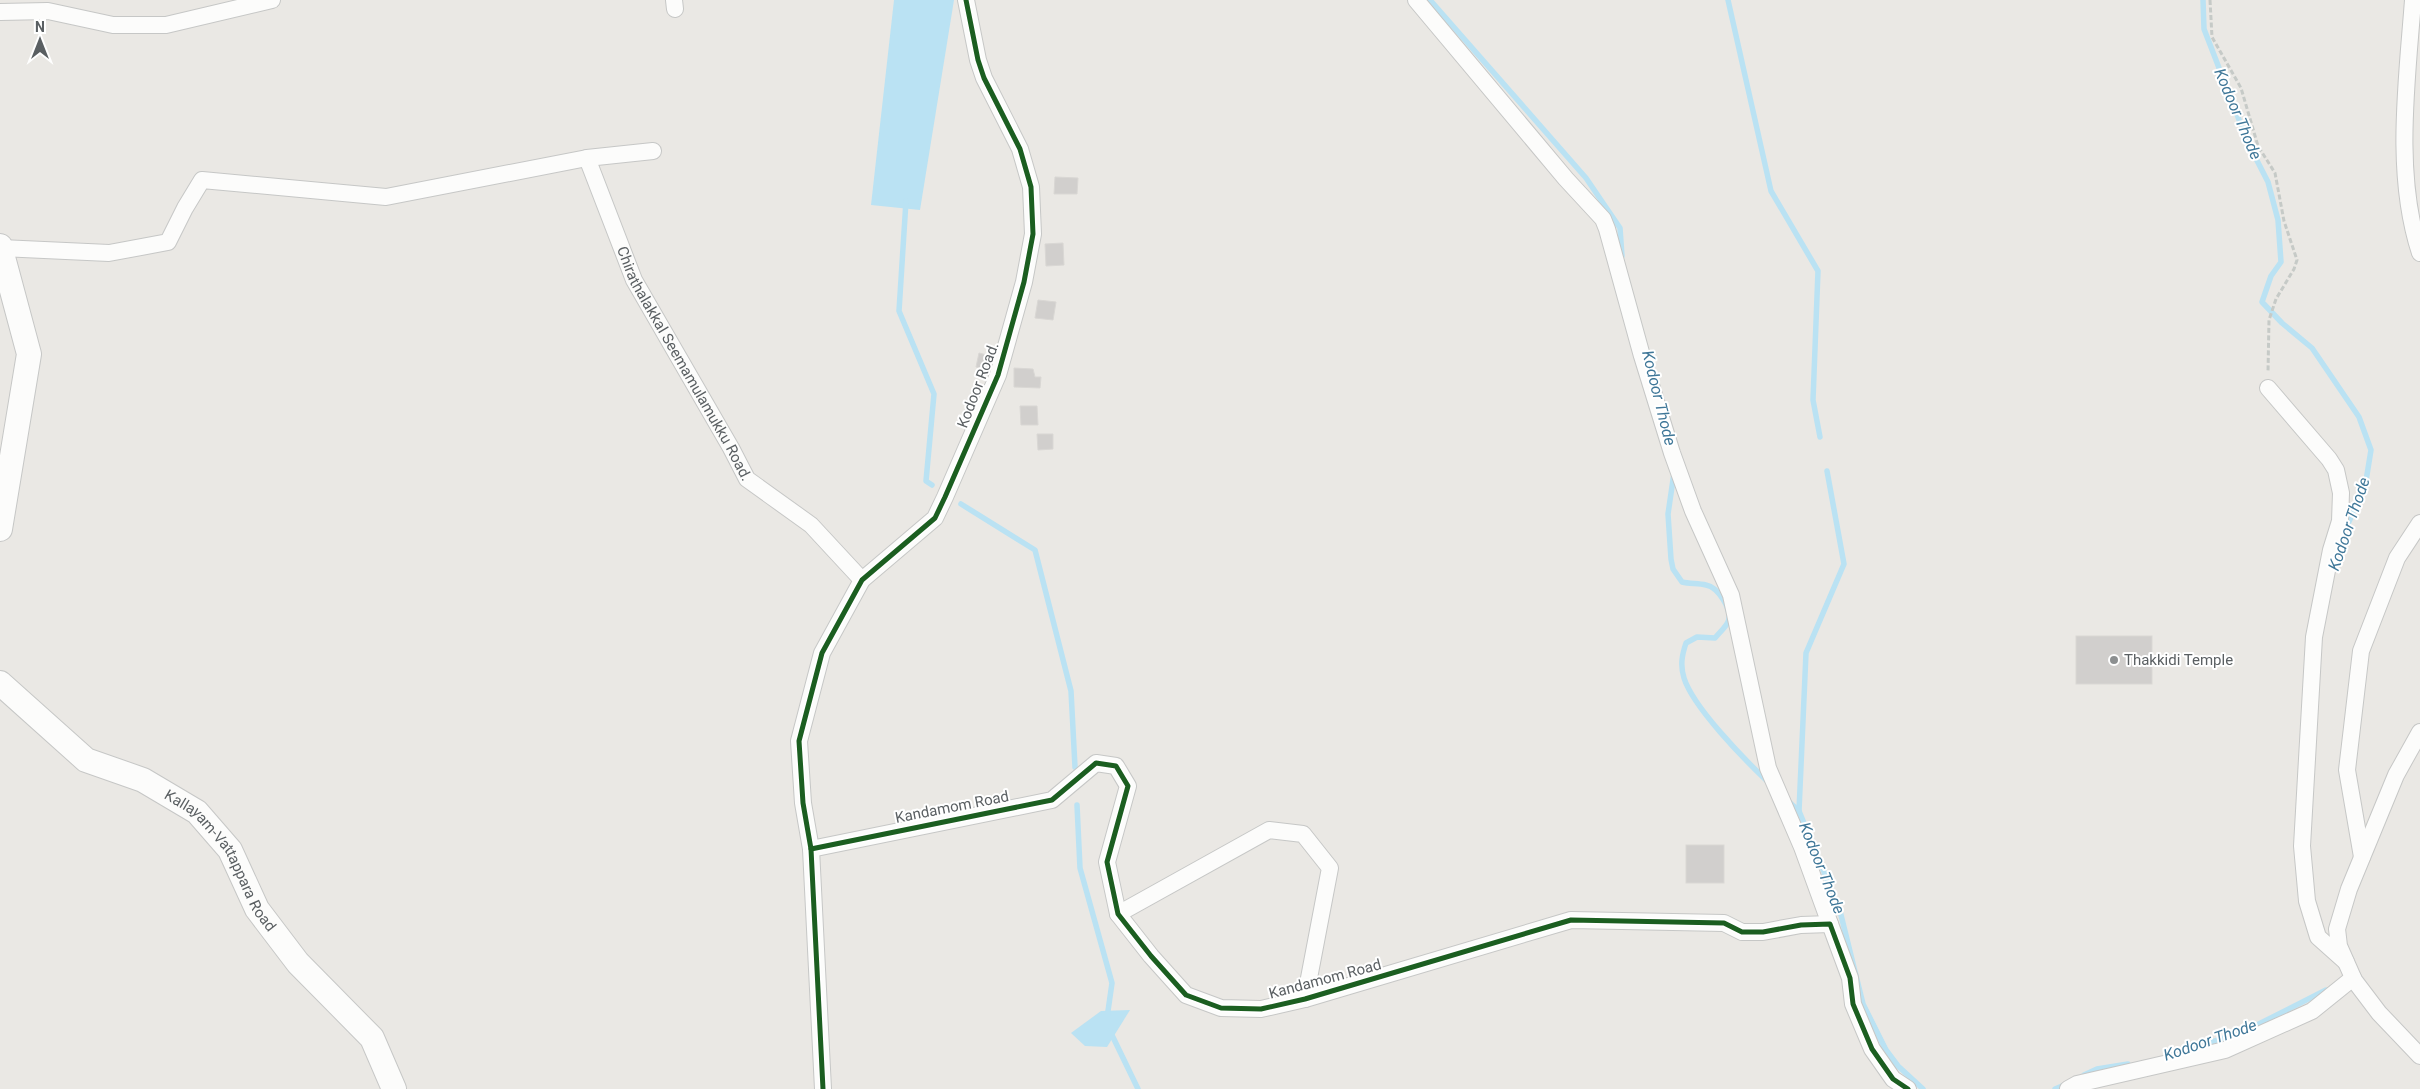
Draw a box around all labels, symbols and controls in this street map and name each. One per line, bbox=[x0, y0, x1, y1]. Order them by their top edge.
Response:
north arrow bbox=[15, 15, 65, 65]
text: N bbox=[35, 19, 45, 35]
water label: Kodoor Thode bbox=[2210, 65, 2266, 163]
street label: Chirathalakkal Seemamulamukku Road. bbox=[613, 244, 755, 484]
street label: Kodoor Road. bbox=[953, 340, 1003, 430]
water label: Kodoor Thode bbox=[1638, 348, 1680, 448]
water label: Kodoor Thode bbox=[2324, 475, 2374, 573]
place label: Thakkidi Temple bbox=[2124, 651, 2233, 669]
marker: Thakkidi Temple bbox=[2108, 654, 2120, 666]
street label: Kallayam-Vattappara Road bbox=[161, 786, 280, 935]
street label: Kandamom Road bbox=[894, 787, 1010, 827]
water label: Kodoor Thode bbox=[1795, 819, 1849, 917]
street label: Kandamom Road bbox=[1267, 955, 1383, 1003]
water label: Kodoor Thode bbox=[2161, 1015, 2259, 1065]

